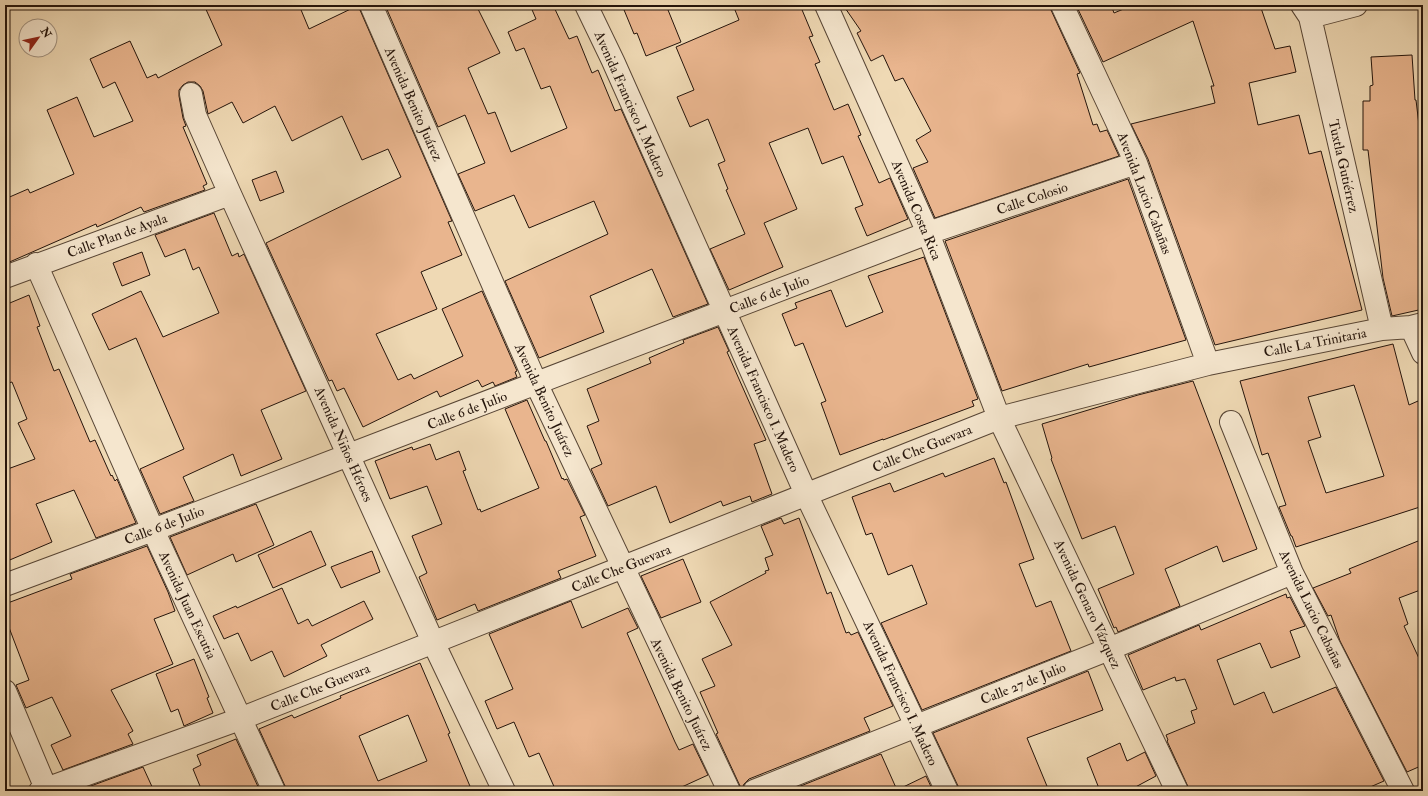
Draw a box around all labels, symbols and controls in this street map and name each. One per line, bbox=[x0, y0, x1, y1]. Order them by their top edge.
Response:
north arrow bbox=[18, 18, 58, 58]
text: N bbox=[37, 24, 55, 41]
street label: Avenida Francisco I. Madero bbox=[590, 28, 671, 180]
street label: Avenida Benito Juárez bbox=[380, 44, 446, 164]
street label: Tuxtla Gutiérrez bbox=[1325, 118, 1363, 215]
street label: Avenida Lucio Cabañas bbox=[1113, 129, 1176, 257]
street label: Avenida Costa Rica bbox=[887, 157, 945, 263]
street label: Calle Colosio bbox=[994, 178, 1070, 219]
street label: Calle Plan de Ayala bbox=[65, 209, 170, 262]
street label: Calle 6 de Julio bbox=[727, 271, 812, 317]
street label: Avenida Francisco I. Madero bbox=[723, 323, 804, 475]
street label: Calle La Trinitaria bbox=[1262, 324, 1368, 361]
street label: Avenida Benito Juárez bbox=[510, 340, 578, 460]
street label: Avenida Niños Héroes bbox=[310, 383, 377, 505]
street label: Calle 6 de Julio bbox=[425, 387, 510, 433]
street label: Calle Che Guevara bbox=[870, 421, 975, 476]
street label: Calle 6 de Julio bbox=[122, 502, 207, 548]
street label: Avenida Genaro Vázquez bbox=[1050, 536, 1125, 672]
street label: Calle Che Guevara bbox=[569, 541, 674, 596]
street label: Avenida Lucio Cabañas bbox=[1275, 546, 1348, 671]
street label: Avenida Juan Escutia bbox=[155, 548, 220, 662]
street label: Avenida Francisco I. Madero bbox=[859, 617, 942, 769]
street label: Avenida Benito Juárez bbox=[647, 634, 716, 753]
street label: Calle 27 de Julio bbox=[978, 659, 1069, 708]
street label: Calle Che Guevara bbox=[268, 660, 373, 715]

